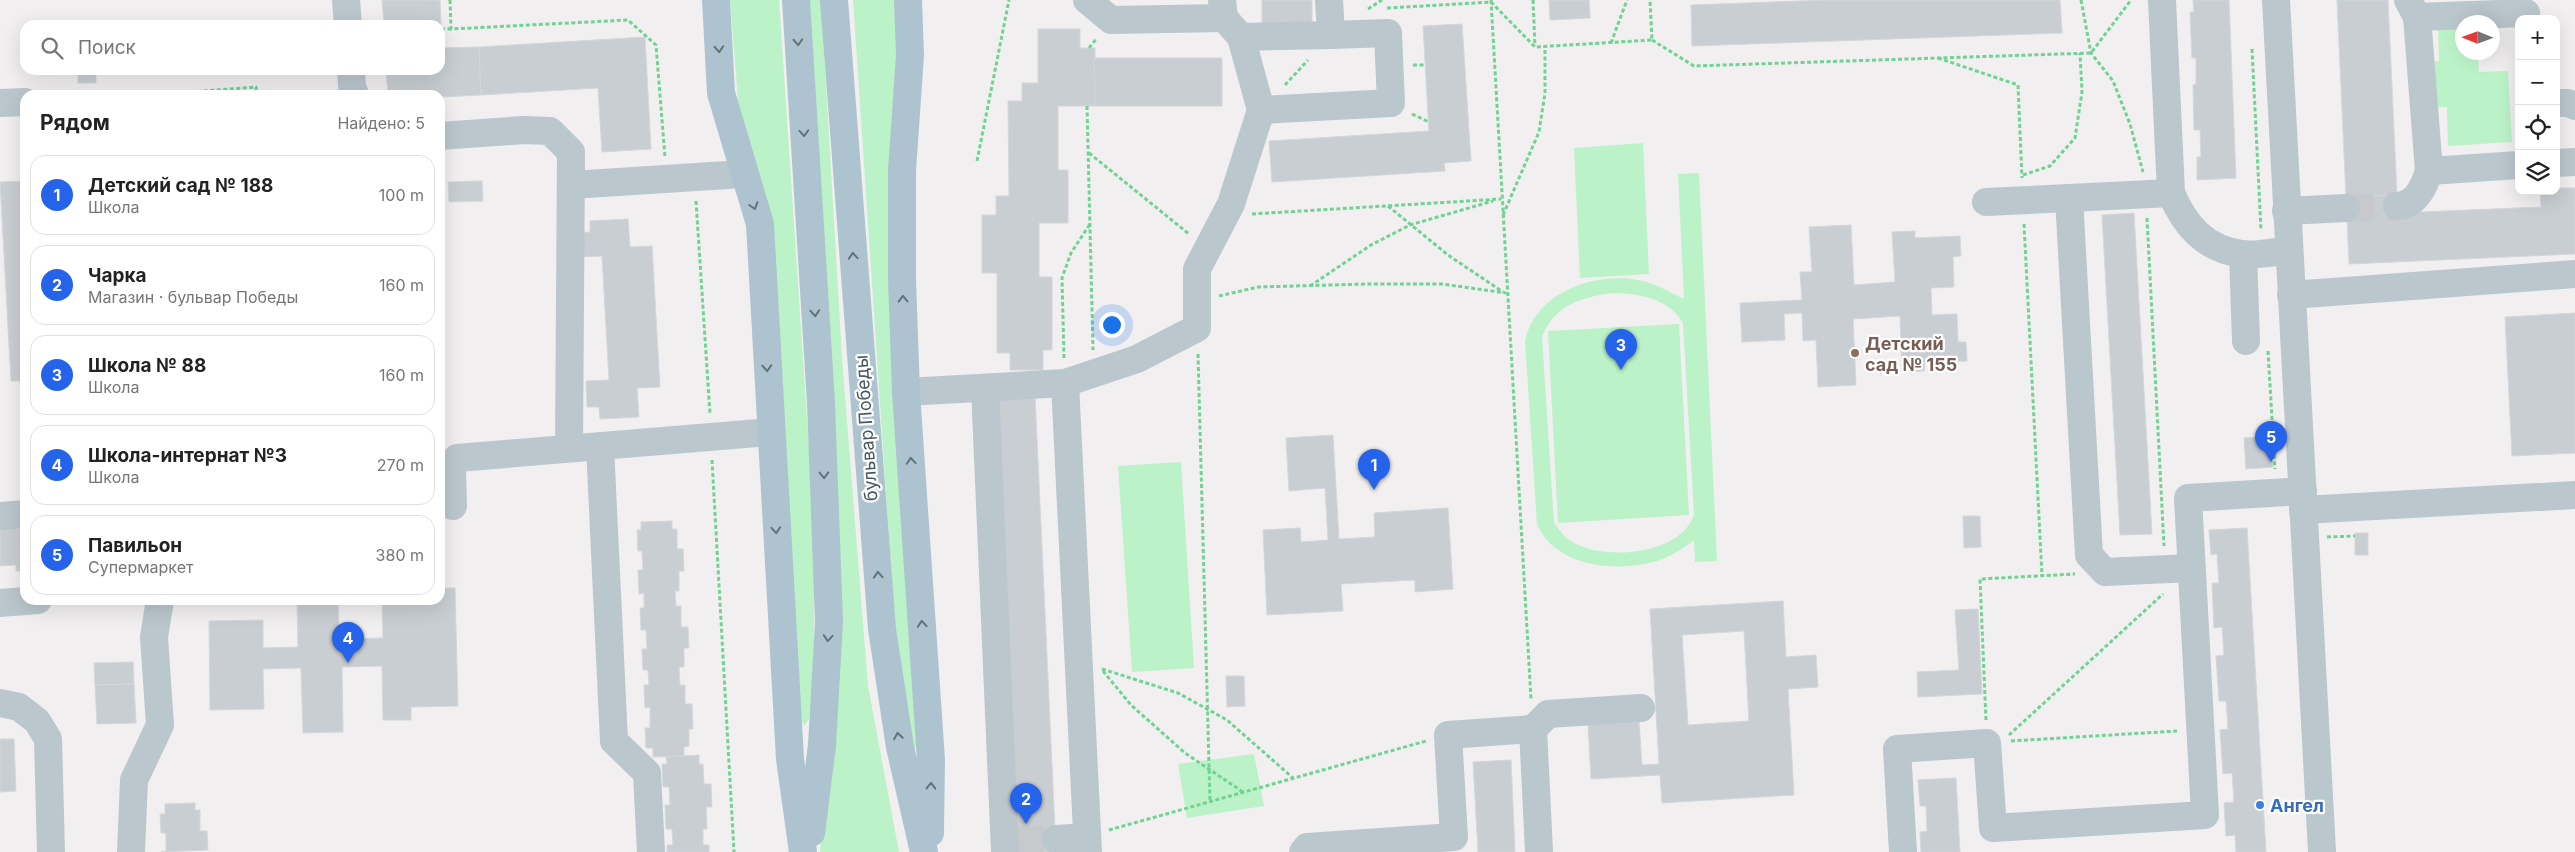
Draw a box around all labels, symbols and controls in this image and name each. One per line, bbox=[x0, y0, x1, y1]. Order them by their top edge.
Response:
north arrow bbox=[2455, 15, 2500, 60]
map controls bbox=[2515, 15, 2560, 195]
button: + bbox=[2515, 15, 2560, 60]
search box bbox=[20, 20, 445, 75]
icon: search bbox=[38, 34, 66, 62]
text: Поиск bbox=[78, 36, 136, 59]
one-way arrow bbox=[793, 39, 804, 47]
one-way arrow bbox=[713, 45, 724, 53]
button: − bbox=[2515, 60, 2560, 105]
button: locate bbox=[2515, 105, 2560, 150]
text: Рядом bbox=[40, 110, 110, 135]
text: Найдено: 5 bbox=[337, 113, 425, 133]
one-way arrow bbox=[798, 130, 809, 138]
button: layers bbox=[2515, 150, 2560, 195]
text: Детский сад № 188 bbox=[88, 174, 273, 197]
text: 1 bbox=[54, 185, 60, 205]
text: 100 m bbox=[379, 185, 424, 205]
text: Школа bbox=[88, 197, 139, 217]
one-way arrow bbox=[748, 202, 758, 210]
one-way arrow bbox=[847, 252, 858, 260]
text: Чарка bbox=[88, 264, 147, 287]
text: 2 bbox=[52, 275, 62, 295]
text: 160 m bbox=[379, 275, 424, 295]
text: Магазин · бульвар Победы bbox=[88, 287, 298, 307]
one-way arrow bbox=[898, 295, 908, 302]
one-way arrow bbox=[810, 309, 821, 317]
your location bbox=[1099, 312, 1125, 338]
pin: 3 bbox=[1605, 329, 1637, 370]
place label: Детский сад № 155 bbox=[1865, 333, 1957, 375]
marker: Детский сад № 155 bbox=[1849, 347, 1861, 359]
text: Школа № 88 bbox=[88, 354, 206, 377]
street label: бульвар Победы bbox=[850, 354, 882, 502]
one-way arrow bbox=[761, 364, 772, 372]
text: 3 bbox=[52, 365, 62, 385]
text: 160 m bbox=[379, 365, 424, 385]
text: Школа bbox=[88, 377, 139, 397]
pin: 5 bbox=[2255, 421, 2287, 462]
text: Школа-интернат №3 bbox=[88, 444, 287, 467]
pin: 1 bbox=[1358, 449, 1390, 490]
text: 4 bbox=[52, 455, 62, 475]
text: 270 m bbox=[377, 455, 424, 475]
one-way arrow bbox=[905, 457, 916, 465]
text: Школа bbox=[88, 467, 139, 487]
one-way arrow bbox=[818, 472, 829, 480]
one-way arrow bbox=[770, 526, 781, 534]
text: Павильон bbox=[88, 534, 182, 557]
text: 5 bbox=[52, 545, 62, 565]
text: 380 m bbox=[376, 545, 424, 565]
text: Супермаркет bbox=[88, 557, 193, 577]
one-way arrow bbox=[872, 571, 883, 579]
one-way arrow bbox=[916, 619, 927, 627]
pin: 4 bbox=[332, 622, 364, 663]
one-way arrow bbox=[823, 634, 834, 642]
one-way arrow bbox=[894, 732, 904, 740]
one-way arrow bbox=[926, 782, 936, 790]
pin: 2 bbox=[1010, 783, 1042, 824]
place label: Ангел bbox=[2270, 795, 2324, 816]
marker: Ангел bbox=[2254, 799, 2266, 811]

